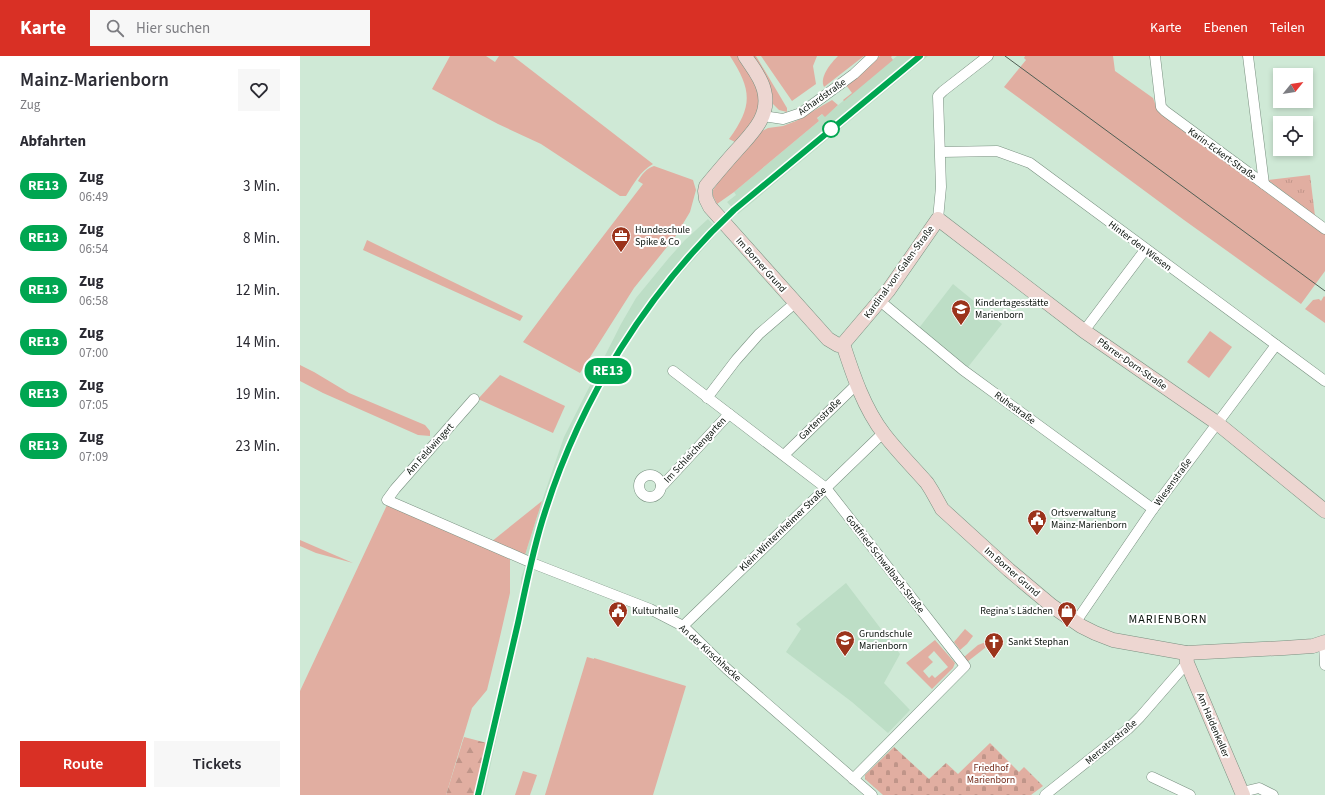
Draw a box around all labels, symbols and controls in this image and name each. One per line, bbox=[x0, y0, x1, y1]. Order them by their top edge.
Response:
search box bbox=[90, 10, 370, 46]
text: Karte bbox=[20, 15, 66, 42]
icon: search bbox=[104, 17, 126, 39]
text: Hier suchen bbox=[136, 18, 210, 39]
text: Karte bbox=[1150, 18, 1182, 38]
text: Ebenen bbox=[1204, 18, 1248, 38]
text: Teilen bbox=[1270, 18, 1305, 38]
text: Mainz-Marienborn bbox=[20, 67, 169, 94]
north arrow bbox=[1273, 68, 1313, 108]
map controls bbox=[1273, 68, 1313, 156]
button: heart bbox=[238, 69, 280, 111]
street label: Achardstraße bbox=[795, 75, 849, 119]
text: Zug bbox=[20, 96, 40, 114]
button: locate bbox=[1273, 116, 1313, 156]
unlabelled marker bbox=[822, 120, 840, 138]
street label: Karin-Eckert-Straße bbox=[1185, 124, 1259, 184]
text: Abfahrten bbox=[20, 131, 86, 152]
text: Zug bbox=[79, 167, 104, 188]
text: RE13 bbox=[28, 176, 59, 196]
text: 3 Min. bbox=[243, 176, 280, 197]
text: 06:49 bbox=[79, 188, 108, 206]
street label: Hinter den Wiesen bbox=[1105, 218, 1175, 274]
text: Zug bbox=[79, 219, 104, 240]
place label: Hundeschule Spike & Co bbox=[635, 223, 690, 249]
street label: Kardinal-von-Galen-Straße bbox=[861, 223, 937, 321]
office icon: Hundeschule Spike & Co bbox=[610, 225, 632, 253]
text: RE13 bbox=[28, 228, 59, 248]
text: 8 Min. bbox=[243, 228, 280, 249]
street label: Im Borner Grund bbox=[732, 234, 790, 296]
text: 06:54 bbox=[79, 240, 108, 258]
text: Zug bbox=[79, 271, 104, 292]
text: RE13 bbox=[28, 280, 59, 300]
text: 12 Min. bbox=[236, 280, 280, 301]
text: 06:58 bbox=[79, 292, 108, 310]
place label: Kindertagesstätte Marienborn bbox=[975, 296, 1048, 322]
school or university icon: Kindertagesstätte Marienborn bbox=[950, 298, 972, 326]
text: Zug bbox=[79, 323, 104, 344]
text: RE13 bbox=[28, 332, 59, 352]
text: 14 Min. bbox=[236, 332, 280, 353]
street label: Pfarrer-Dorn-Straße bbox=[1094, 335, 1170, 393]
text: 07:00 bbox=[79, 344, 108, 362]
line badge: RE13 bbox=[580, 358, 636, 384]
text: RE13 bbox=[592, 361, 624, 381]
text: Zug bbox=[79, 375, 104, 396]
text: RE13 bbox=[28, 384, 59, 404]
text: 19 Min. bbox=[236, 384, 280, 405]
street label: Ruhestraße bbox=[992, 388, 1039, 428]
street label: Gartenstraße bbox=[795, 395, 845, 443]
text: 07:05 bbox=[79, 396, 108, 414]
street label: Im Schleichengarten bbox=[661, 414, 729, 486]
street label: Am Feldwingert bbox=[403, 420, 458, 478]
text: Zug bbox=[79, 427, 104, 448]
text: RE13 bbox=[28, 436, 59, 456]
text: 23 Min. bbox=[236, 436, 280, 457]
text: 07:09 bbox=[79, 448, 108, 466]
street label: Wiesenstraße bbox=[1151, 455, 1195, 509]
street label: Klein-Winternheimer Straße bbox=[736, 484, 830, 574]
place label: Ortsverwaltung Mainz-Marienborn bbox=[1051, 506, 1127, 532]
public building icon: Ortsverwaltung Mainz-Marienborn bbox=[1026, 508, 1048, 536]
street label: Gottfried-Schwalbach-Straße bbox=[842, 512, 928, 616]
street label: Im Borner Grund bbox=[981, 544, 1043, 600]
public building icon: Kulturhalle bbox=[607, 600, 629, 628]
shop icon: Regina's Lädchen bbox=[1056, 600, 1078, 628]
place label: Kulturhalle bbox=[632, 604, 679, 618]
place label: Regina's Lädchen bbox=[980, 604, 1053, 618]
district label: MARIENBORN bbox=[1129, 611, 1207, 628]
street label: An der Kirschhecke bbox=[676, 621, 744, 685]
place label: Grundschule Marienborn bbox=[859, 627, 912, 653]
school or university icon: Grundschule Marienborn bbox=[834, 629, 856, 657]
church icon: Sankt Stephan bbox=[983, 631, 1005, 659]
place label: Sankt Stephan bbox=[1008, 635, 1069, 649]
street label: Am Haidenkeller bbox=[1193, 691, 1233, 760]
street label: Mercatorstraße bbox=[1082, 716, 1140, 768]
button: Route bbox=[20, 741, 146, 787]
button: Tickets bbox=[154, 741, 280, 787]
park label: Friedhof Marienborn bbox=[967, 761, 1015, 787]

